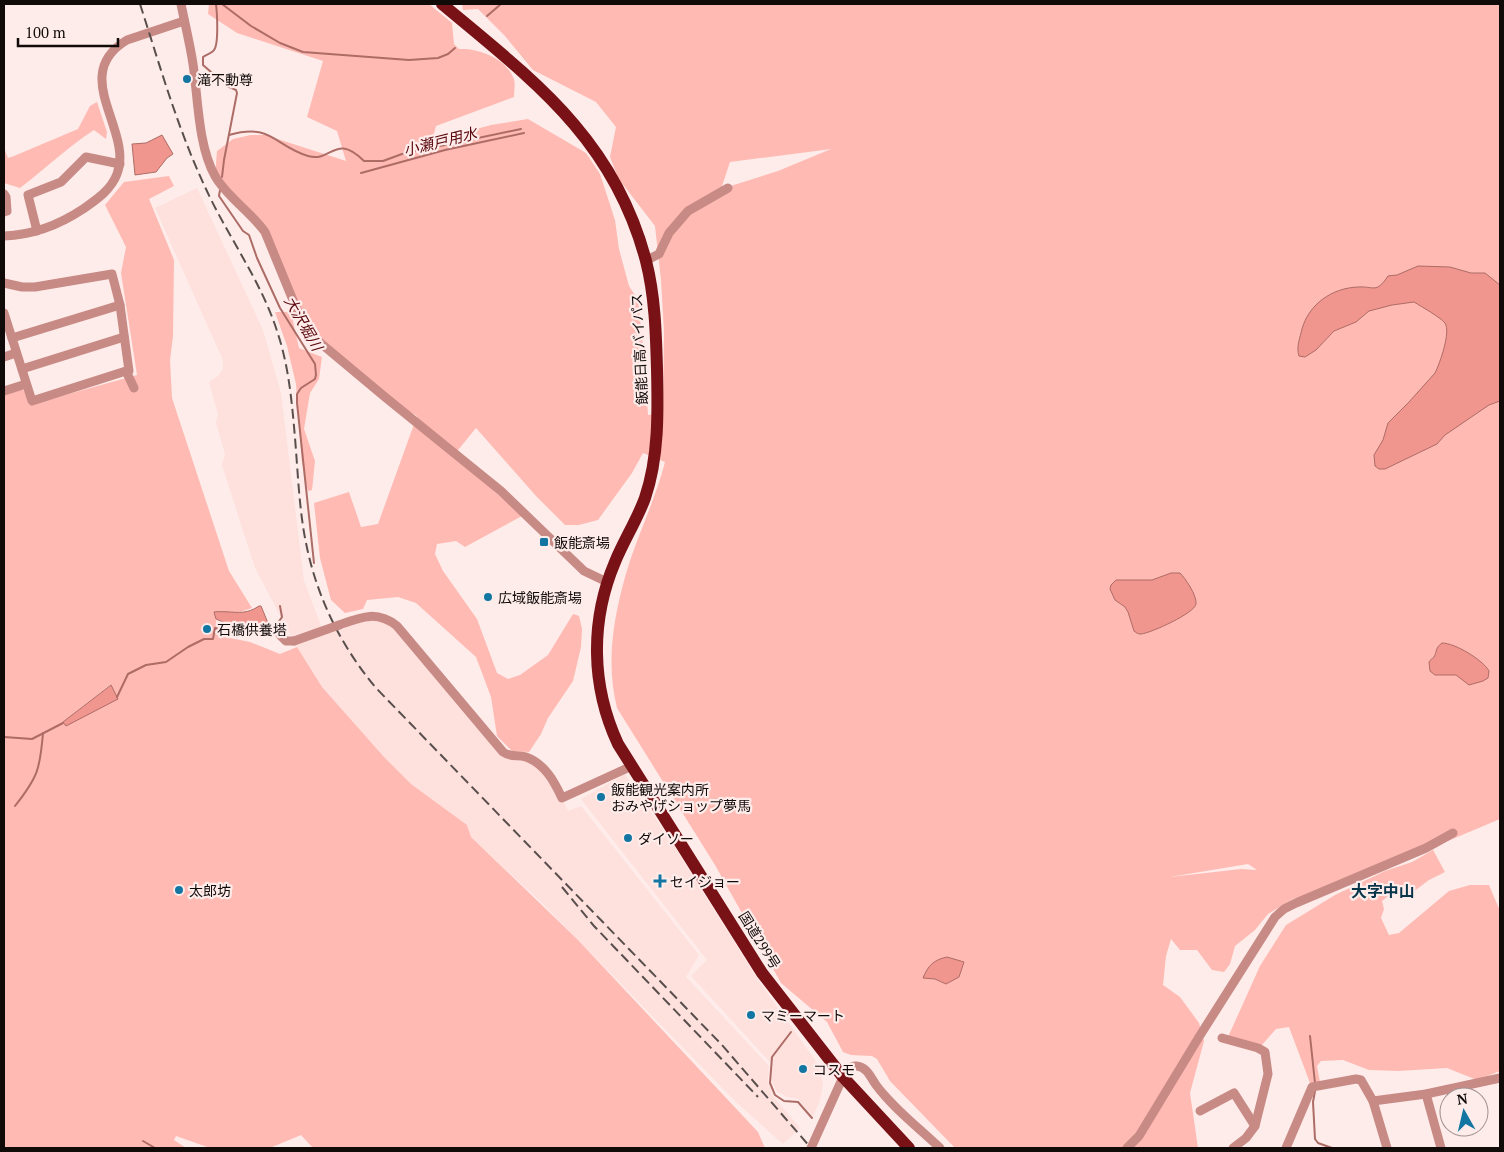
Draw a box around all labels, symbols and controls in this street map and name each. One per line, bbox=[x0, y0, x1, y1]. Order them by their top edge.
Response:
scale bar bbox=[18, 15, 118, 47]
text: 100 m bbox=[25, 22, 66, 42]
place label: 滝不動尊 bbox=[197, 70, 253, 89]
marker: 滝不動尊 bbox=[181, 73, 193, 85]
water label: 小瀬戸用水 bbox=[401, 122, 481, 160]
water label: 大沢堀川 bbox=[280, 292, 329, 356]
street label: 飯能日高バイパス bbox=[627, 293, 651, 405]
place label: 飯能斎場 bbox=[554, 533, 610, 552]
marker: 飯能斎場 bbox=[538, 536, 550, 548]
place label: 広域飯能斎場 bbox=[498, 588, 582, 607]
marker: 広域飯能斎場 bbox=[482, 591, 494, 603]
place label: 石橋供養塔 bbox=[217, 620, 287, 639]
marker: 石橋供養塔 bbox=[201, 623, 213, 635]
place label: 飯能観光案内所 おみやげショップ夢馬 bbox=[611, 780, 751, 815]
marker: 飯能観光案内所 おみやげショップ夢馬 bbox=[595, 791, 607, 803]
place label: ダイソー bbox=[638, 829, 694, 848]
marker: ダイソー bbox=[622, 832, 634, 844]
place label: セイジョー bbox=[670, 872, 740, 891]
marker: セイジョー bbox=[654, 875, 666, 887]
district label: 大字中山 bbox=[1351, 880, 1415, 902]
place label: 太郎坊 bbox=[189, 881, 231, 900]
marker: 太郎坊 bbox=[173, 884, 185, 896]
street label: 国道299号 bbox=[735, 908, 785, 972]
place label: マミーマート bbox=[761, 1006, 845, 1025]
marker: マミーマート bbox=[745, 1009, 757, 1021]
place label: コスモ bbox=[813, 1060, 855, 1079]
marker: コスモ bbox=[797, 1063, 809, 1075]
north arrow bbox=[1439, 1087, 1489, 1137]
text: N bbox=[1456, 1088, 1469, 1109]

